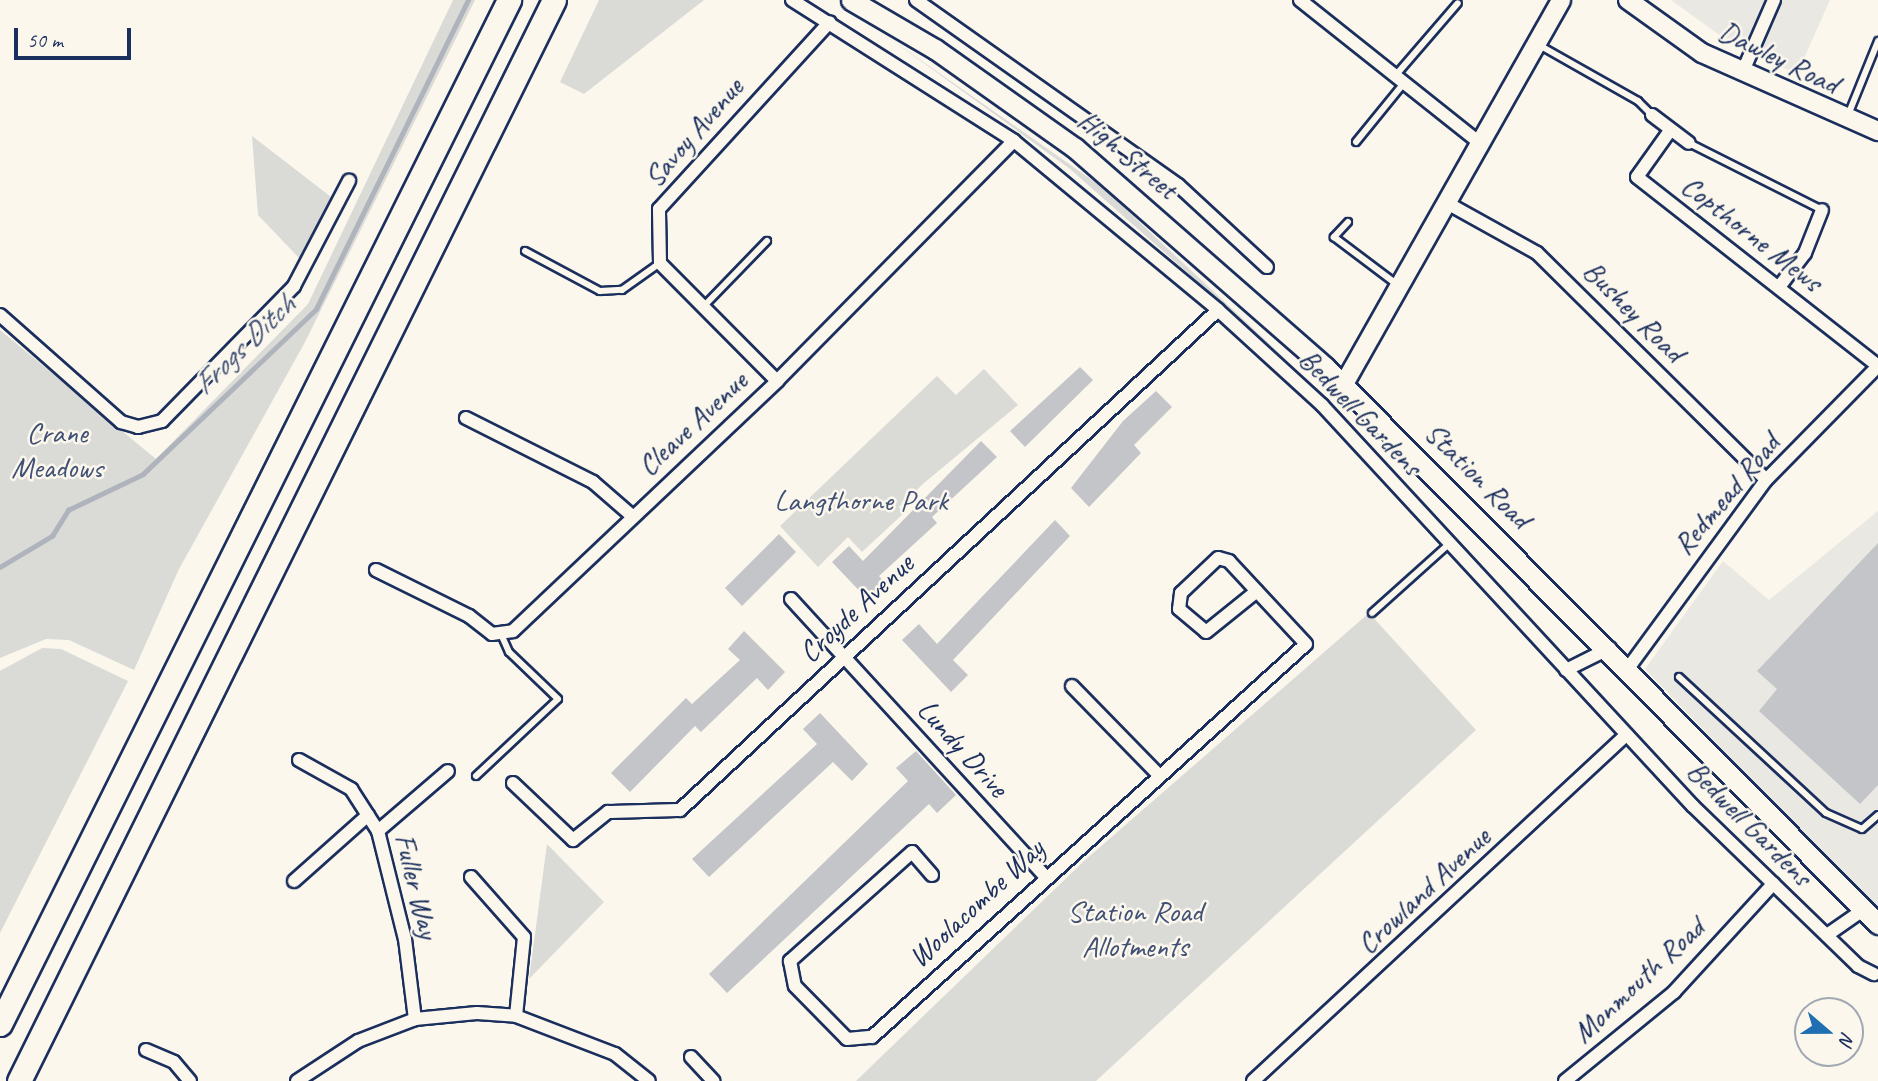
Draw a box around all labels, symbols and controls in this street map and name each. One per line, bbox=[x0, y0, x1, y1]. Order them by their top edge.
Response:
street label: Dawley Road bbox=[1714, 13, 1844, 101]
scale bar bbox=[18, 14, 135, 58]
text: 50 m bbox=[27, 27, 63, 53]
street label: Savoy Avenue bbox=[636, 70, 750, 194]
street label: High Street bbox=[1071, 102, 1185, 206]
street label: Copthorne Mews bbox=[1674, 167, 1830, 299]
street label: Bushey Road bbox=[1576, 253, 1692, 369]
water label: Frogs Ditch bbox=[184, 287, 304, 403]
street label: Bedwell Gardens bbox=[1291, 341, 1431, 483]
street label: Cleave Avenue bbox=[630, 363, 754, 483]
park label: Crane Meadows bbox=[11, 414, 103, 484]
street label: Station Road bbox=[1417, 414, 1539, 536]
street label: Redmead Road bbox=[1665, 426, 1787, 562]
park label: Langthorne Park bbox=[774, 482, 948, 518]
street label: Croyde Avenue bbox=[791, 546, 921, 670]
street label: Lundy Drive bbox=[910, 692, 1016, 804]
street label: Bedwell Gardens bbox=[1679, 752, 1821, 894]
street label: Crowland Avenue bbox=[1349, 819, 1497, 961]
street label: Fuller Way bbox=[387, 830, 447, 942]
street label: Woolacombe Way bbox=[901, 831, 1051, 975]
park label: Station Road Allotments bbox=[1067, 893, 1203, 964]
street label: Monmouth Road bbox=[1565, 910, 1711, 1050]
north arrow bbox=[1794, 997, 1864, 1067]
text: N bbox=[1834, 1029, 1860, 1048]

